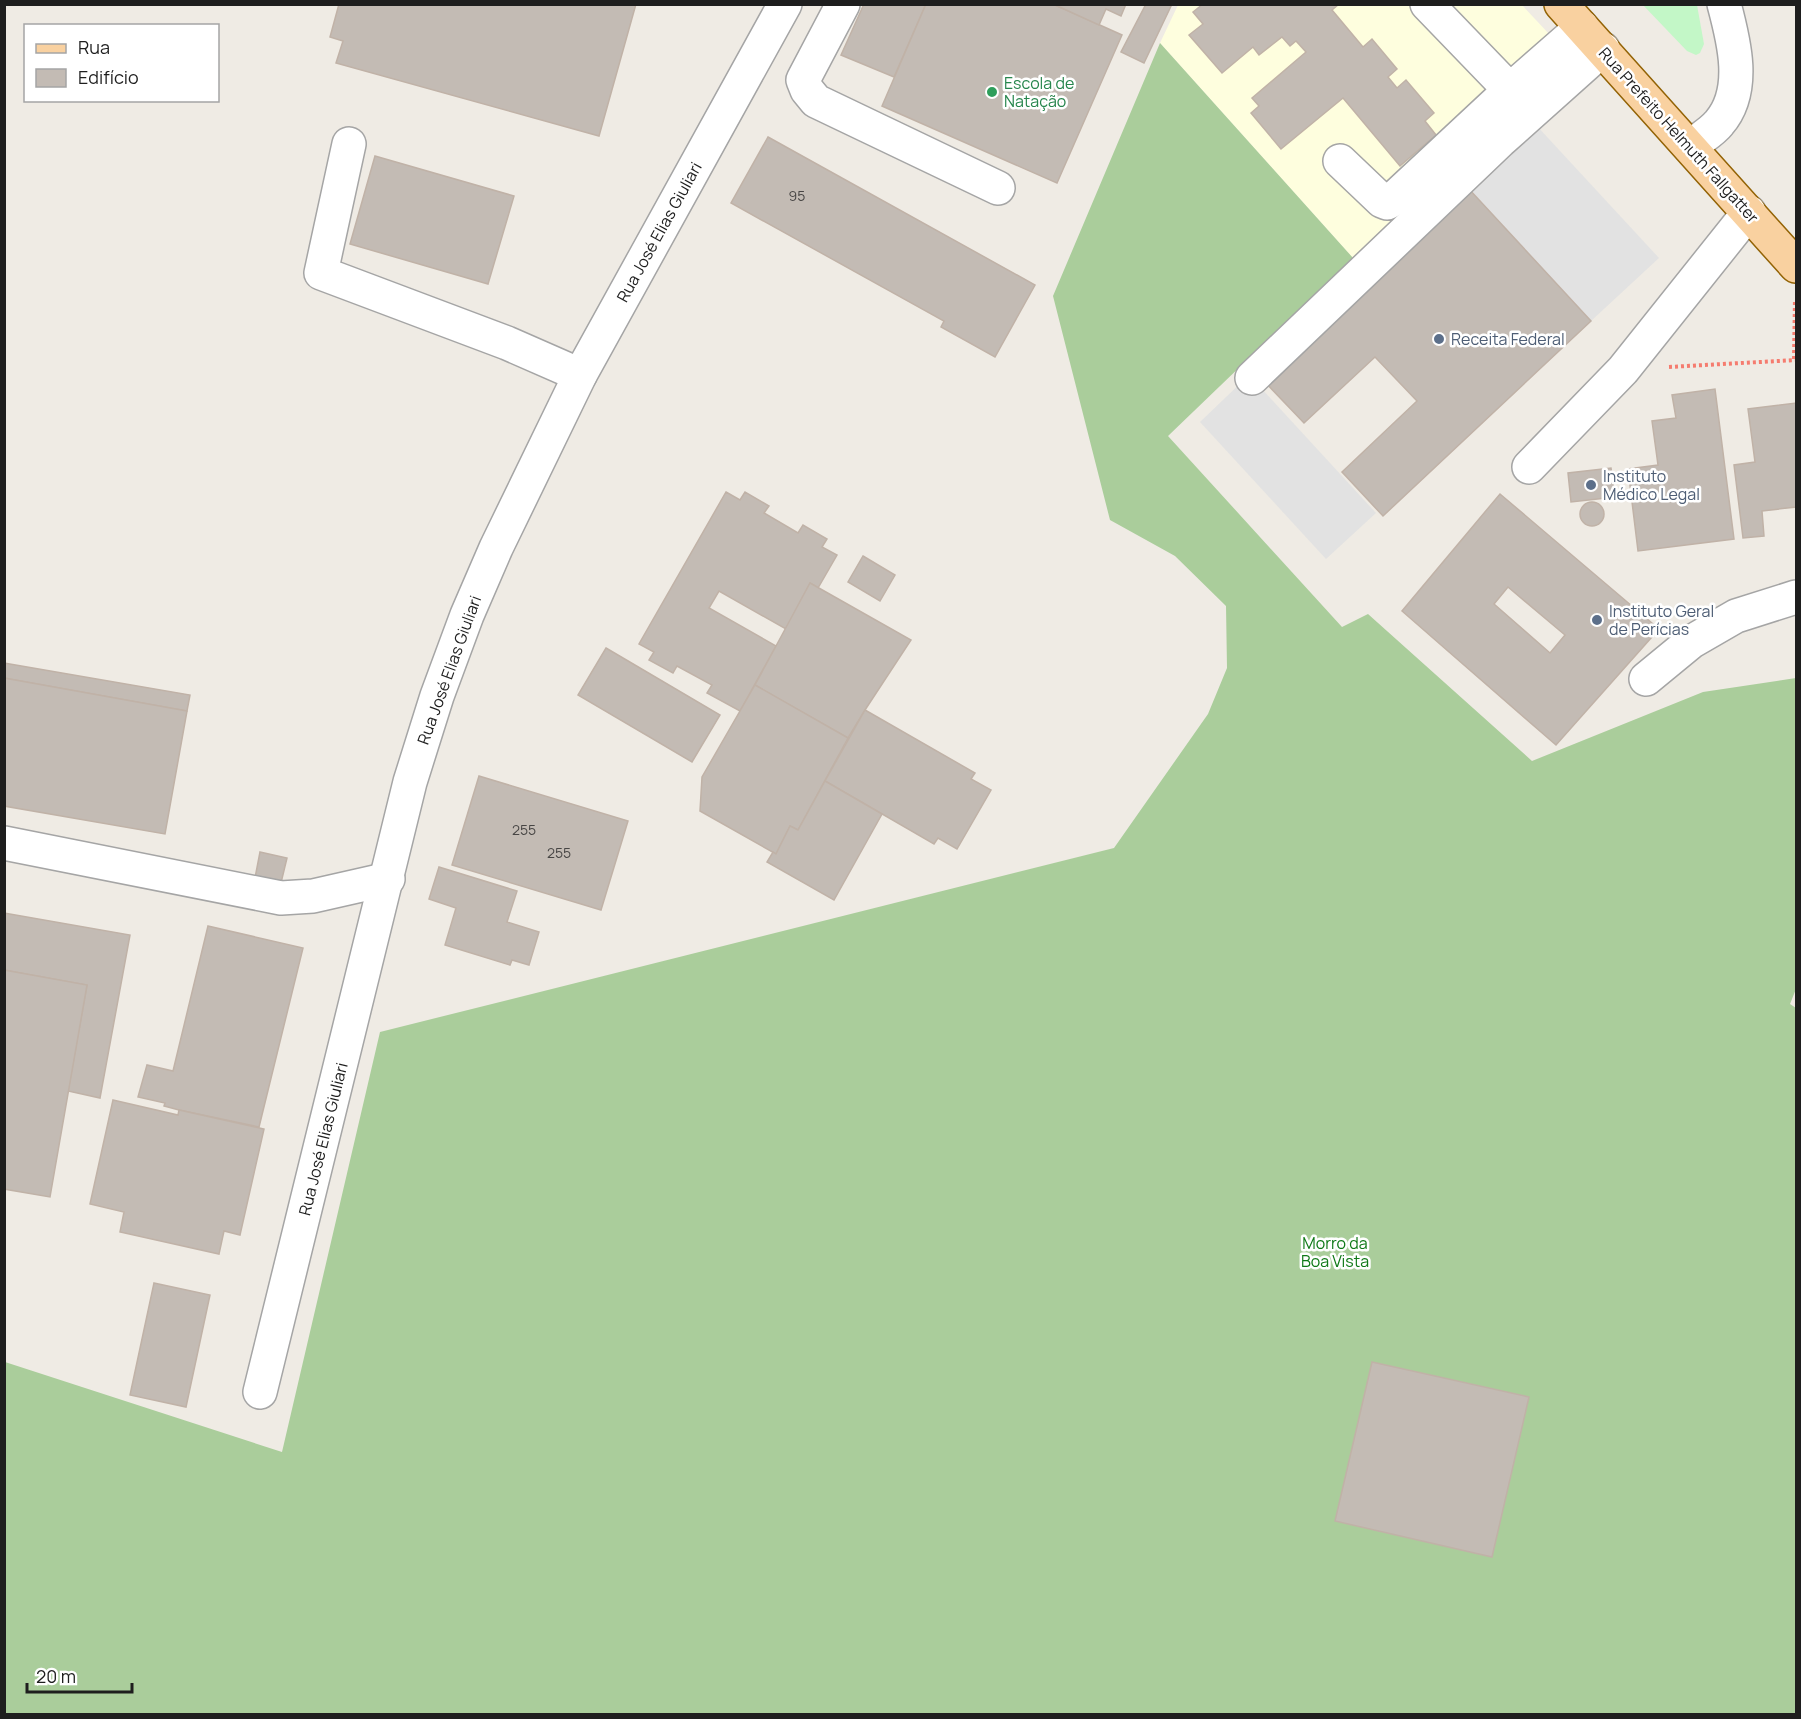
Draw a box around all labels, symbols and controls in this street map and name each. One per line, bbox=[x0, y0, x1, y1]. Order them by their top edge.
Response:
legend bbox=[24, 24, 219, 102]
text: Rua bbox=[78, 35, 110, 59]
street label: Rua Prefeito Helmuth Fallgatter bbox=[1594, 42, 1764, 228]
text: Edifício bbox=[78, 65, 139, 89]
place label: Escola de Natação bbox=[1004, 72, 1074, 112]
marker: Escola de Natação bbox=[985, 85, 999, 99]
street label: Rua José Elias Giuliari bbox=[611, 158, 707, 306]
house number: 95 bbox=[789, 186, 805, 205]
place label: Receita Federal bbox=[1451, 328, 1565, 350]
marker: Receita Federal bbox=[1432, 332, 1446, 346]
place label: Instituto Médico Legal bbox=[1603, 465, 1700, 505]
marker: Instituto Médico Legal bbox=[1584, 478, 1598, 492]
street label: Rua José Elias Giuliari bbox=[412, 593, 486, 747]
place label: Instituto Geral de Perícias bbox=[1609, 600, 1714, 640]
marker: Instituto Geral de Perícias bbox=[1590, 613, 1604, 627]
house number: 255 bbox=[512, 820, 536, 839]
house number: 255 bbox=[547, 843, 571, 862]
street label: Rua José Elias Giuliari bbox=[293, 1060, 353, 1218]
park label: Morro da Boa Vista bbox=[1301, 1232, 1369, 1272]
scale bar bbox=[27, 1656, 132, 1694]
text: 20 m bbox=[36, 1664, 76, 1688]

